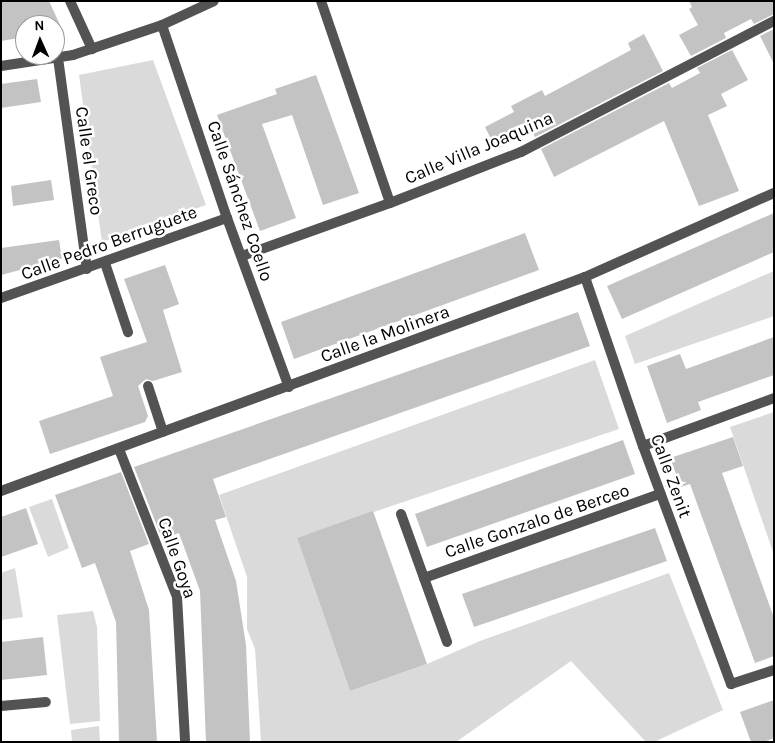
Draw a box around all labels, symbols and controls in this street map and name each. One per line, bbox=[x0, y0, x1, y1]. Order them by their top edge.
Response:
north arrow bbox=[15, 15, 65, 65]
text: N bbox=[34, 17, 45, 34]
street label: Calle el Greco bbox=[71, 105, 107, 217]
street label: Calle Villa Joaquina bbox=[402, 107, 556, 189]
street label: Calle Sánchez Coello bbox=[202, 118, 278, 284]
street label: Calle Pedro Berruguete bbox=[18, 201, 200, 285]
street label: Calle la Molinera bbox=[318, 301, 452, 367]
street label: Calle Zenit bbox=[646, 431, 696, 521]
street label: Calle Gonzalo de Berceo bbox=[442, 479, 632, 563]
street label: Calle Goya bbox=[153, 515, 201, 601]

